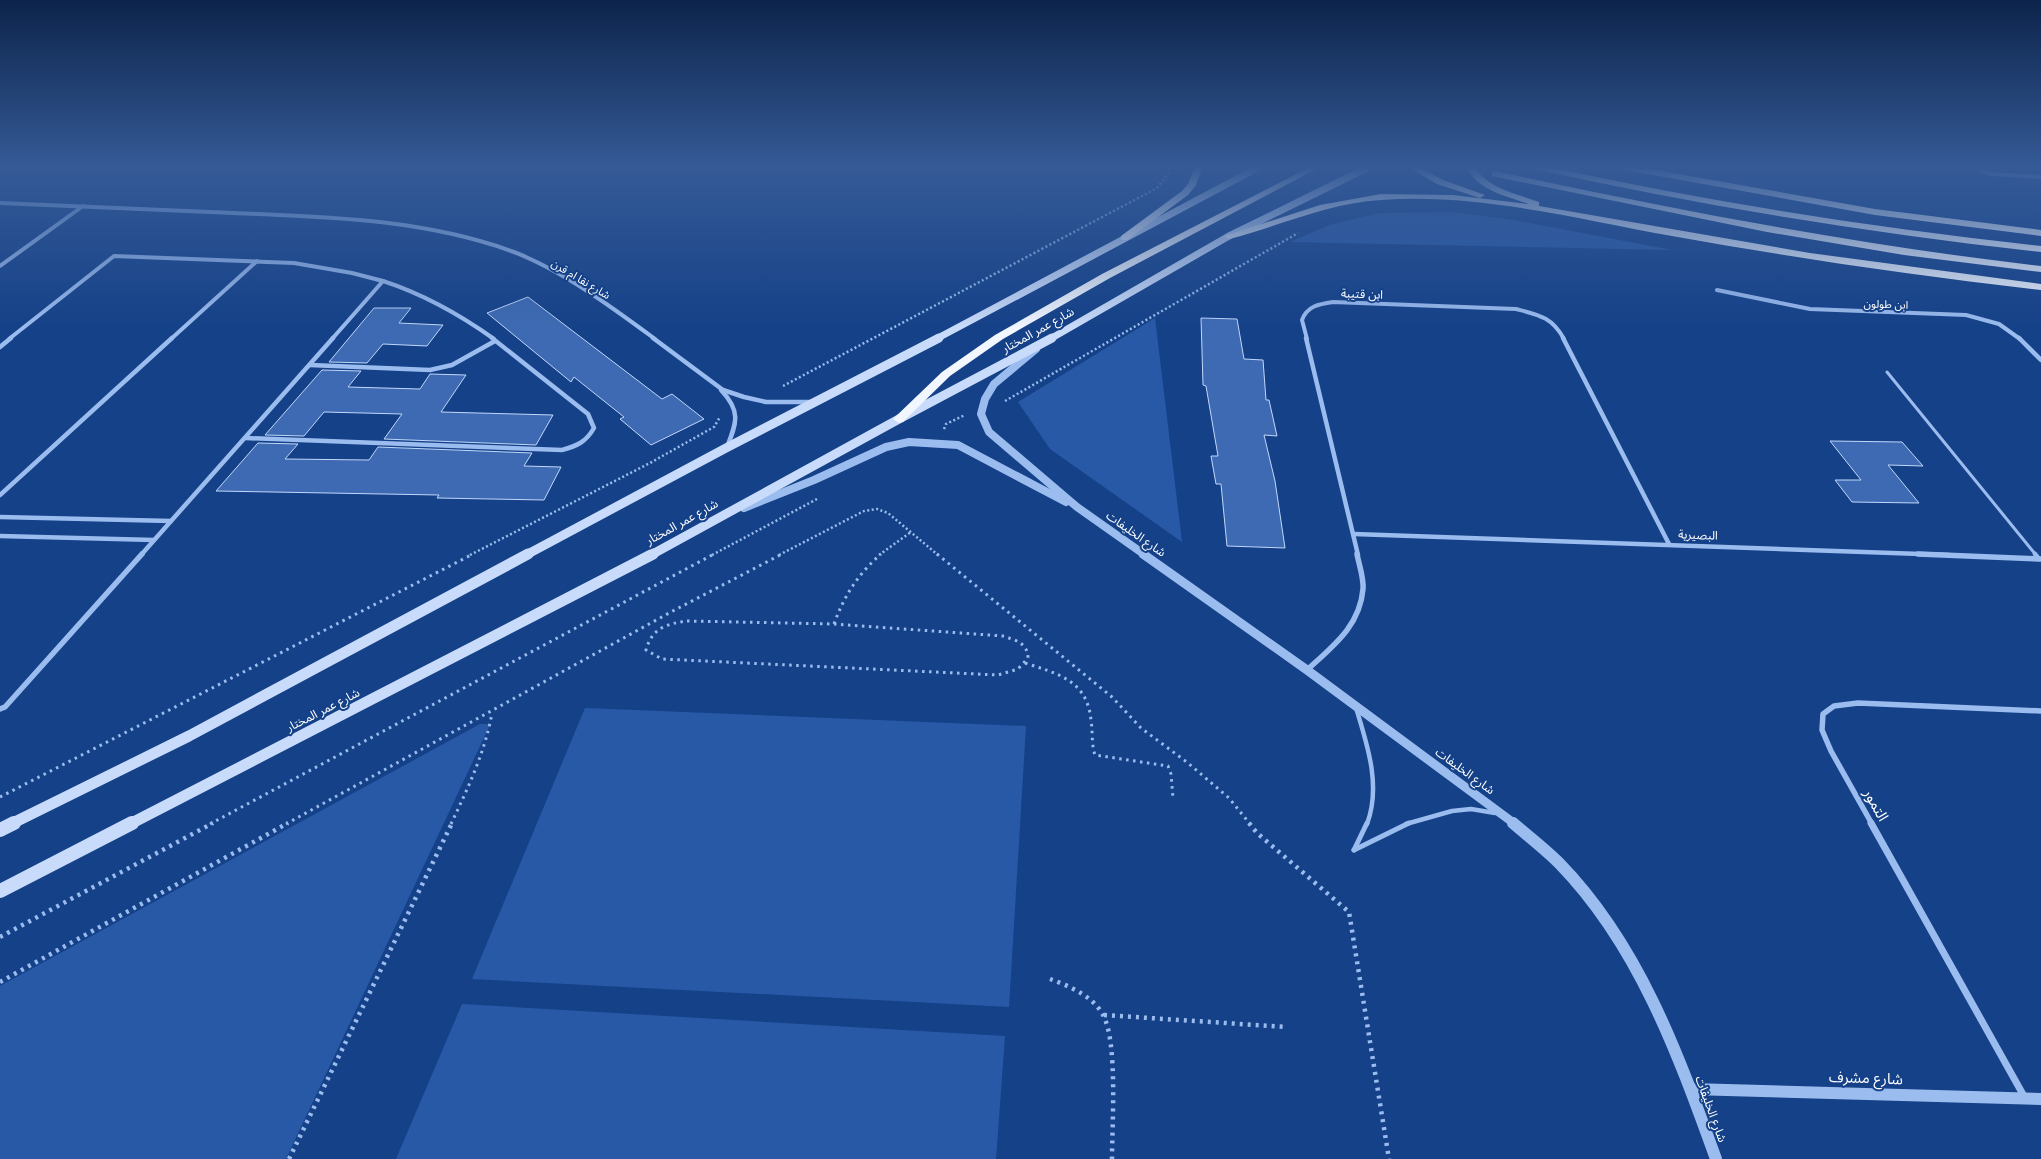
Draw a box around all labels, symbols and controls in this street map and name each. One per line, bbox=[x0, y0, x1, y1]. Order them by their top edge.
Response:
street label: شارع نقا ام قرن bbox=[548, 257, 613, 303]
street label: ابن قتيبة bbox=[1341, 286, 1383, 302]
street label: ابن طولون bbox=[1863, 297, 1909, 312]
street label: شارع عمر المختار bbox=[999, 304, 1077, 358]
street label: شارع عمر المختار bbox=[643, 496, 721, 550]
street label: شارع الخليفات bbox=[1102, 508, 1169, 561]
street label: البصيرية bbox=[1678, 527, 1718, 543]
street label: شارع عمر المختار bbox=[283, 686, 363, 737]
street label: شارع الخليفات bbox=[1432, 745, 1497, 799]
street label: التمور bbox=[1859, 785, 1892, 824]
street label: شارع مشرف bbox=[1829, 1068, 1904, 1091]
street label: شارع الخليفات bbox=[1691, 1074, 1729, 1145]

